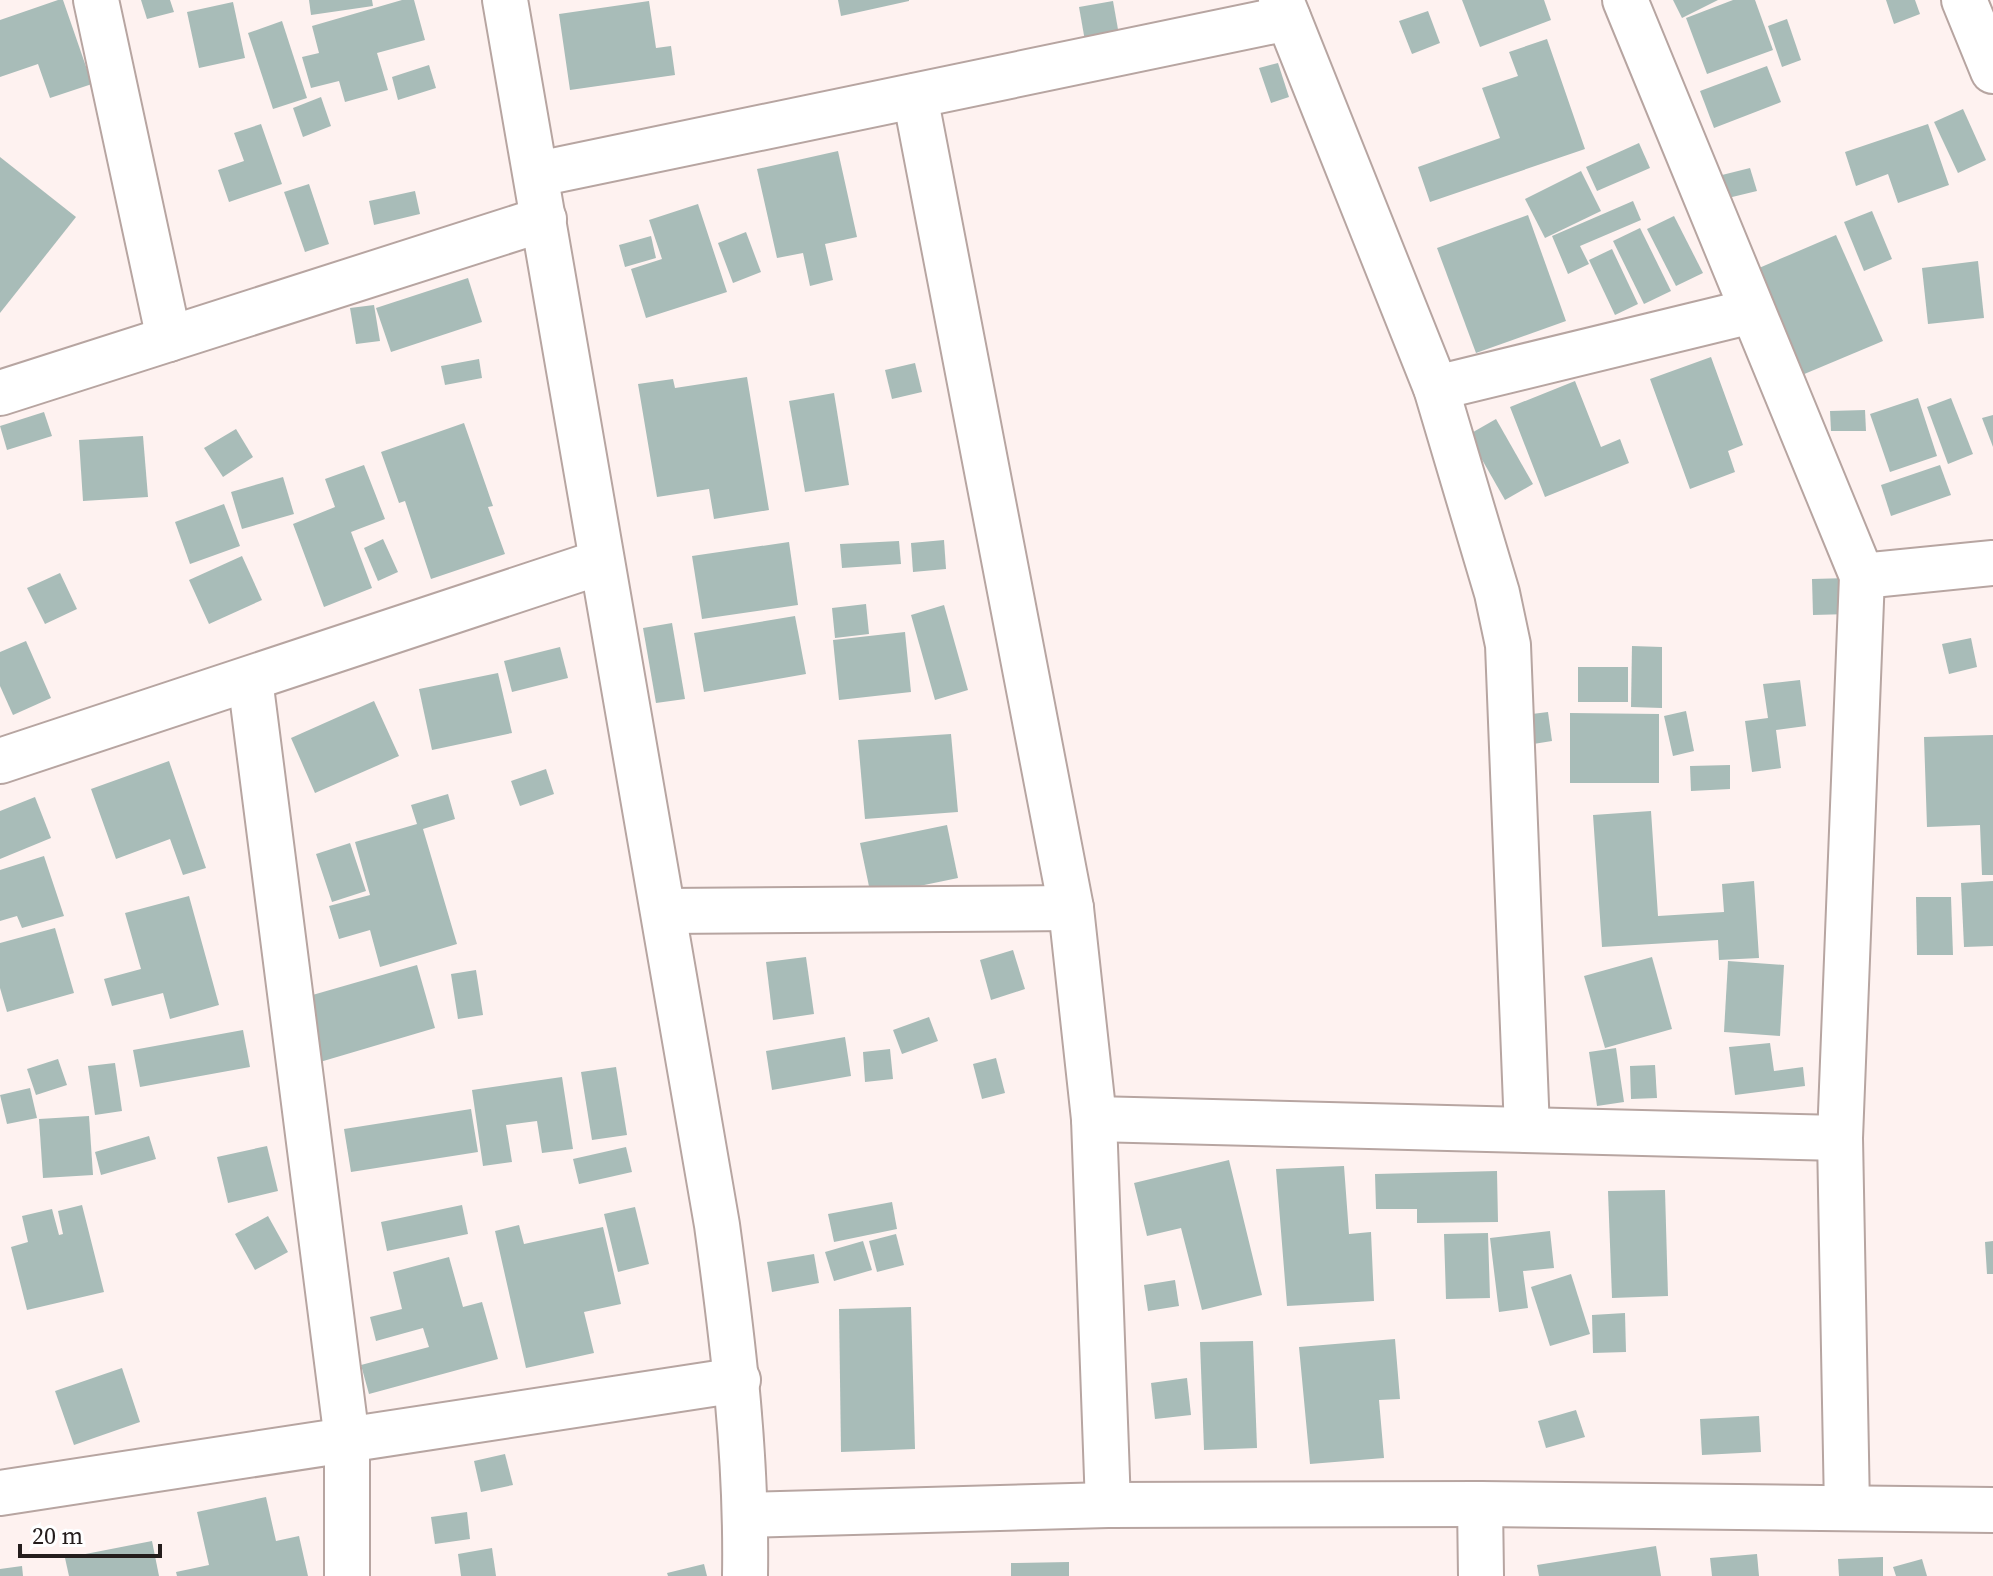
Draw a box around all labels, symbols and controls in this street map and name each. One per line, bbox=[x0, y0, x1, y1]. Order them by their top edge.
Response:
scale bar bbox=[20, 1508, 160, 1558]
text: 20 m bbox=[32, 1519, 83, 1552]

